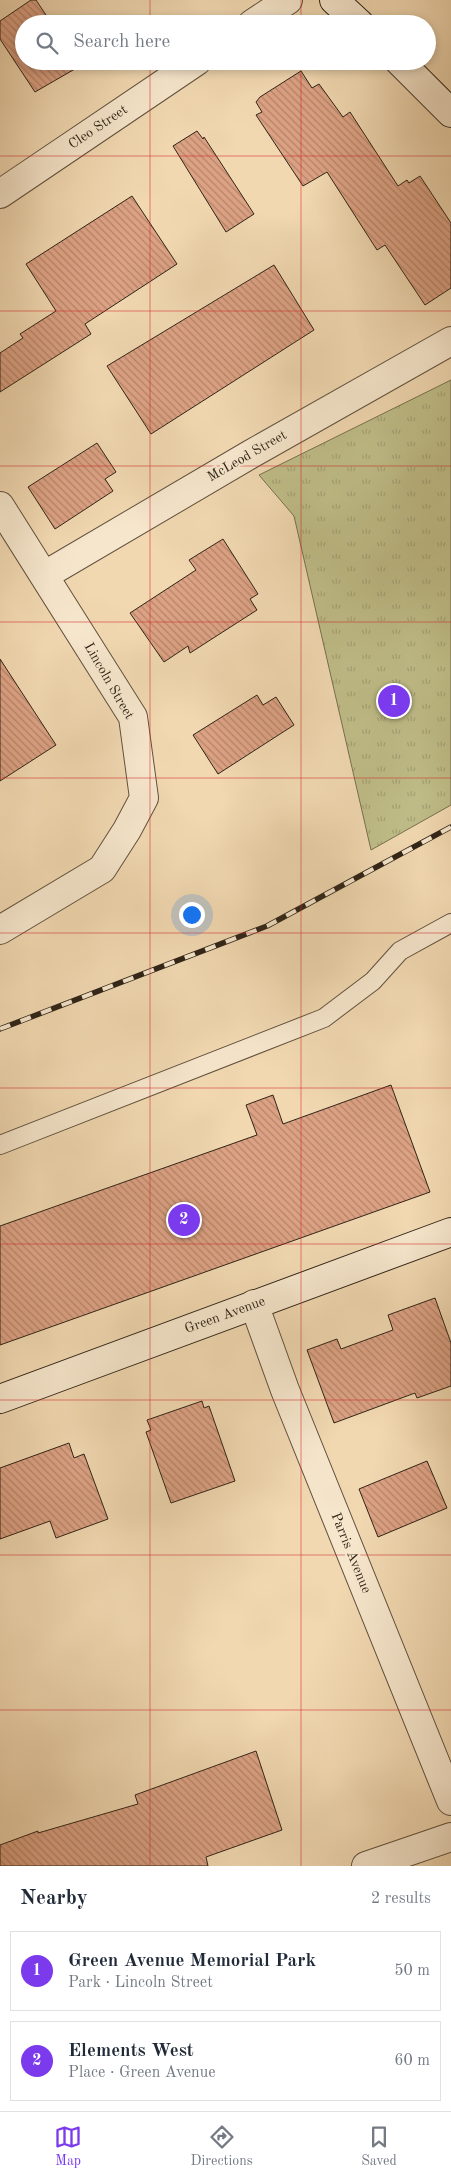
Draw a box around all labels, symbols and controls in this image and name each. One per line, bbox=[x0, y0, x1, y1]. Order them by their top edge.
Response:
search box bbox=[15, 15, 436, 70]
icon: search bbox=[33, 29, 61, 57]
text: Search here bbox=[73, 33, 170, 52]
street label: Cleo Street bbox=[66, 102, 130, 152]
street label: McLeod Street bbox=[205, 428, 289, 484]
street label: Lincoln Street bbox=[81, 640, 137, 722]
pin: 1 bbox=[378, 682, 410, 720]
your location bbox=[179, 902, 205, 928]
pin: 2 bbox=[168, 1201, 200, 1239]
street label: Green Avenue bbox=[183, 1294, 267, 1336]
street label: Parris Avenue bbox=[328, 1511, 374, 1595]
text: Nearby bbox=[20, 1888, 88, 1909]
text: 2 results bbox=[371, 1891, 431, 1907]
text: Green Avenue Memorial Park bbox=[68, 1952, 316, 1971]
text: 1 bbox=[32, 1963, 42, 1979]
text: 50 m bbox=[394, 1963, 430, 1979]
text: Park · Lincoln Street bbox=[68, 1975, 213, 1991]
text: Elements West bbox=[68, 2042, 194, 2061]
text: 2 bbox=[32, 2053, 42, 2069]
text: 60 m bbox=[394, 2053, 430, 2069]
text: Place · Green Avenue bbox=[68, 2065, 216, 2081]
tab: Map bbox=[54, 2123, 82, 2170]
tab: Directions bbox=[191, 2123, 253, 2170]
tab: Saved bbox=[361, 2123, 397, 2170]

